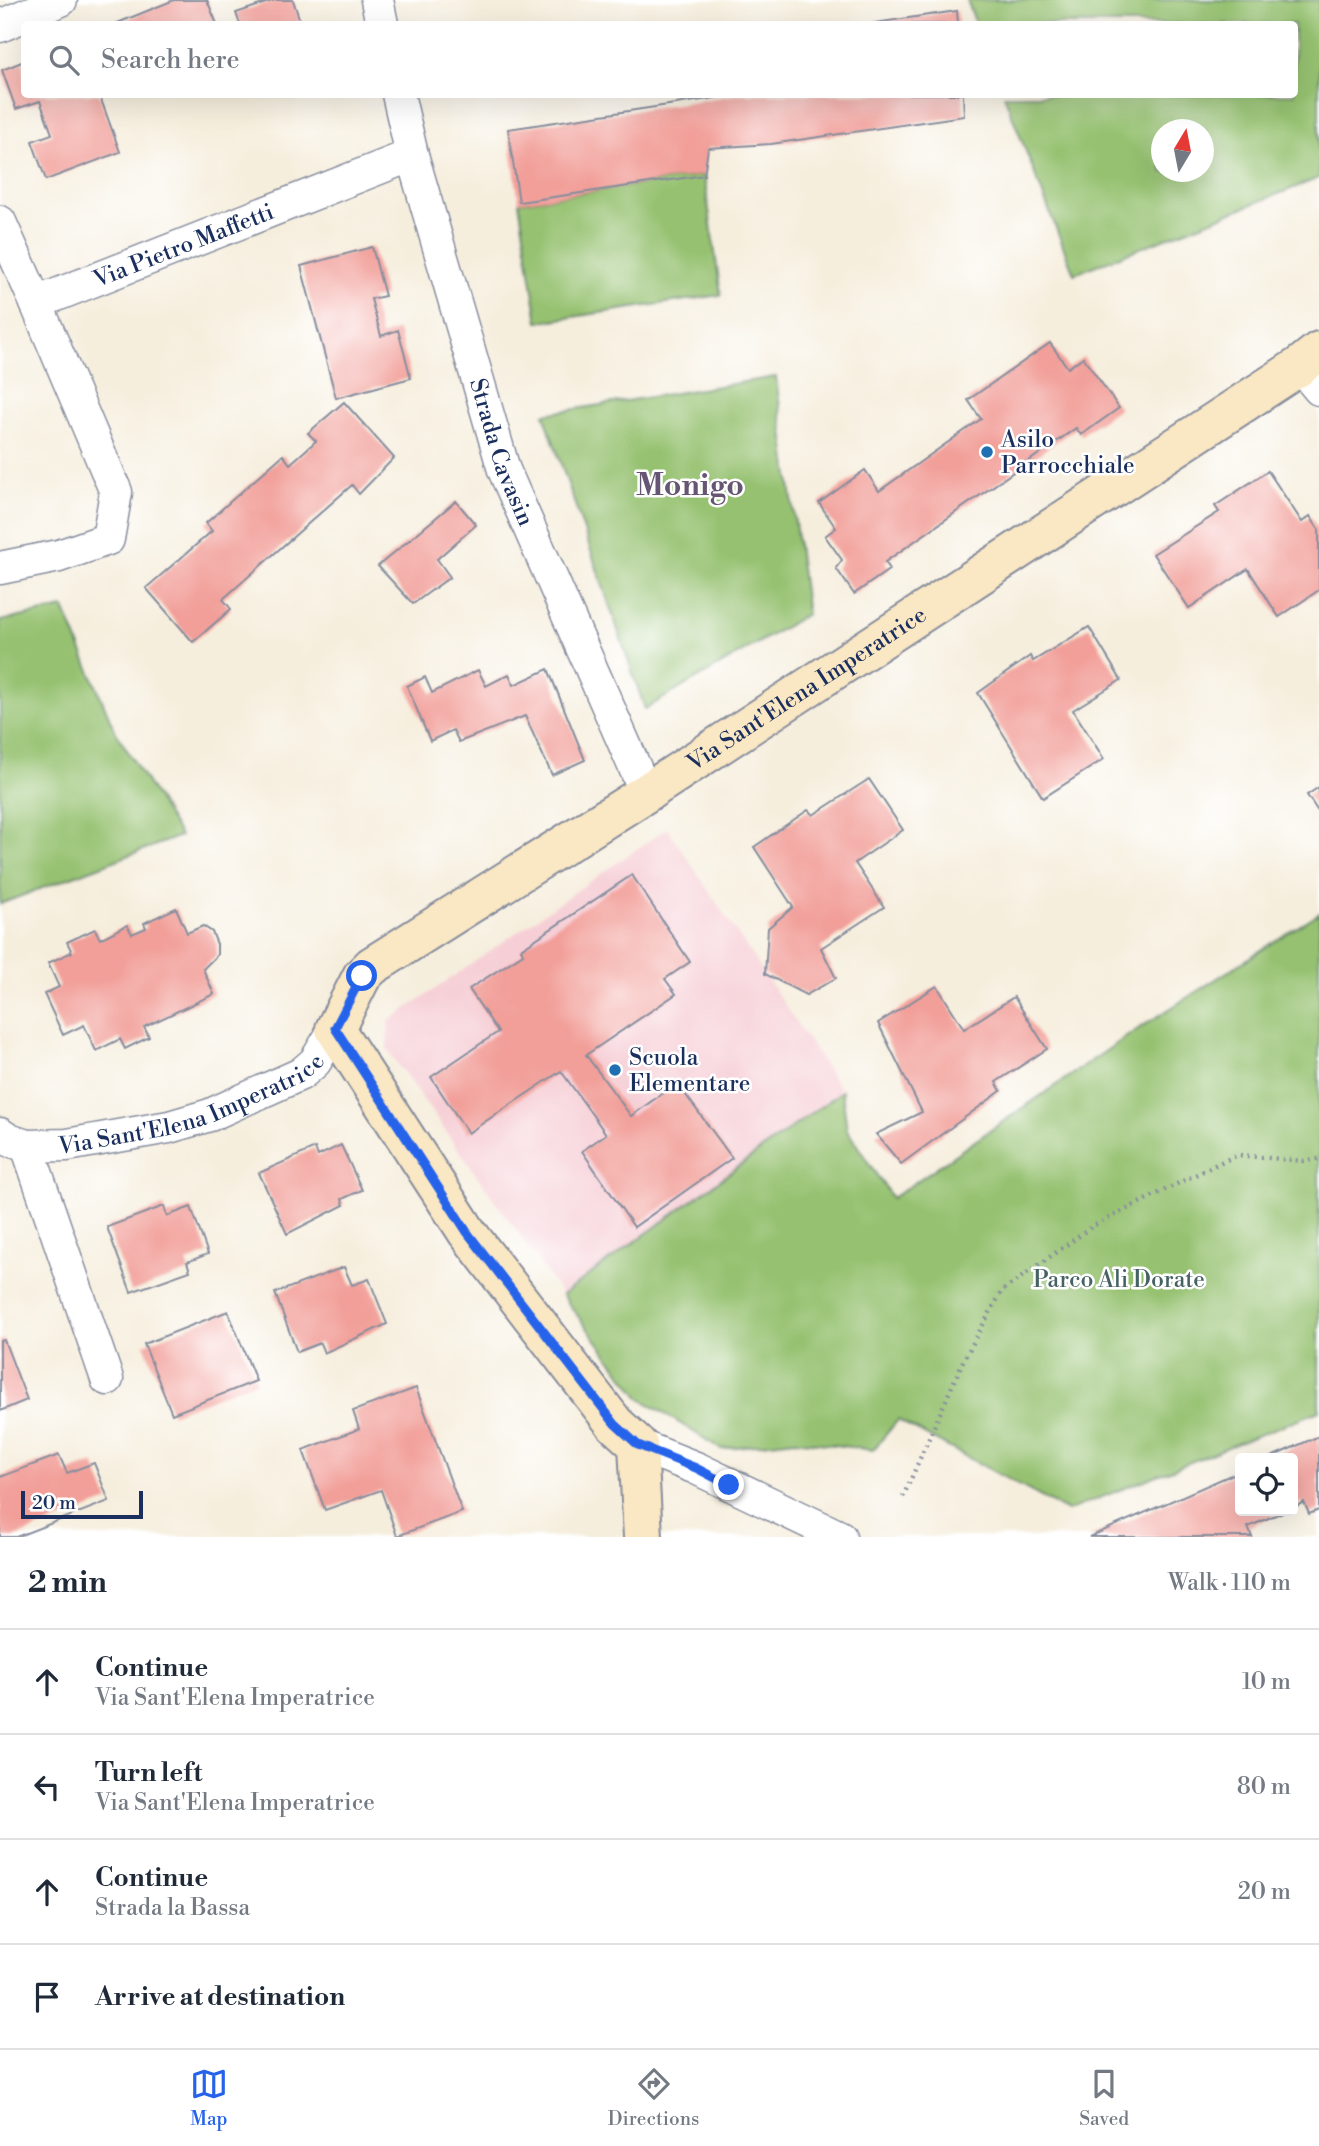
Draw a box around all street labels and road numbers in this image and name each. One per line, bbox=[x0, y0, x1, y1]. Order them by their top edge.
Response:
street label: Via Pietro Maffetti bbox=[89, 198, 278, 294]
street label: Strada Cavasin bbox=[463, 375, 540, 531]
street label: Via Sant'Elena Imperatrice bbox=[681, 601, 932, 778]
street label: Via Sant'Elena Imperatrice bbox=[57, 1050, 331, 1160]

